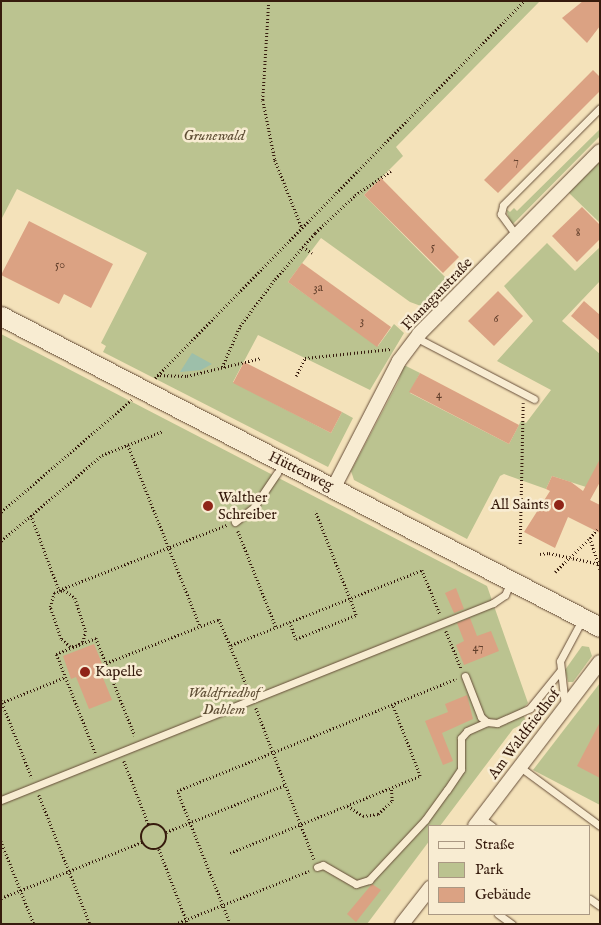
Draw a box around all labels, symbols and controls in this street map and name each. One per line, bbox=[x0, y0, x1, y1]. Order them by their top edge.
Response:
park label: Grunewald bbox=[183, 127, 245, 145]
house number: 7 bbox=[513, 155, 519, 169]
house number: 8 bbox=[576, 226, 580, 240]
house number: 5 bbox=[431, 240, 435, 254]
street label: Flanaganstraße bbox=[398, 254, 476, 334]
house number: 50 bbox=[55, 258, 65, 272]
house number: 3a bbox=[313, 281, 323, 295]
house number: 6 bbox=[493, 312, 499, 326]
house number: 3 bbox=[360, 314, 364, 328]
house number: 4 bbox=[436, 388, 442, 402]
street label: Hüttenweg bbox=[265, 448, 337, 494]
place label: Walther Schreiber bbox=[218, 488, 277, 523]
place label: All Saints bbox=[491, 496, 549, 514]
marker: All Saints bbox=[553, 499, 565, 511]
marker: Walther Schreiber bbox=[202, 500, 214, 512]
house number: 47 bbox=[472, 641, 484, 655]
place label: Kapelle bbox=[95, 663, 142, 681]
marker: Kapelle bbox=[79, 666, 91, 678]
park label: Waldfriedhof Dahlem bbox=[188, 683, 260, 718]
street label: Am Waldfriedhof bbox=[484, 685, 564, 783]
legend bbox=[428, 825, 591, 915]
text: Straße bbox=[475, 835, 514, 854]
text: Park bbox=[475, 860, 504, 879]
text: Gebäude bbox=[475, 885, 531, 904]

